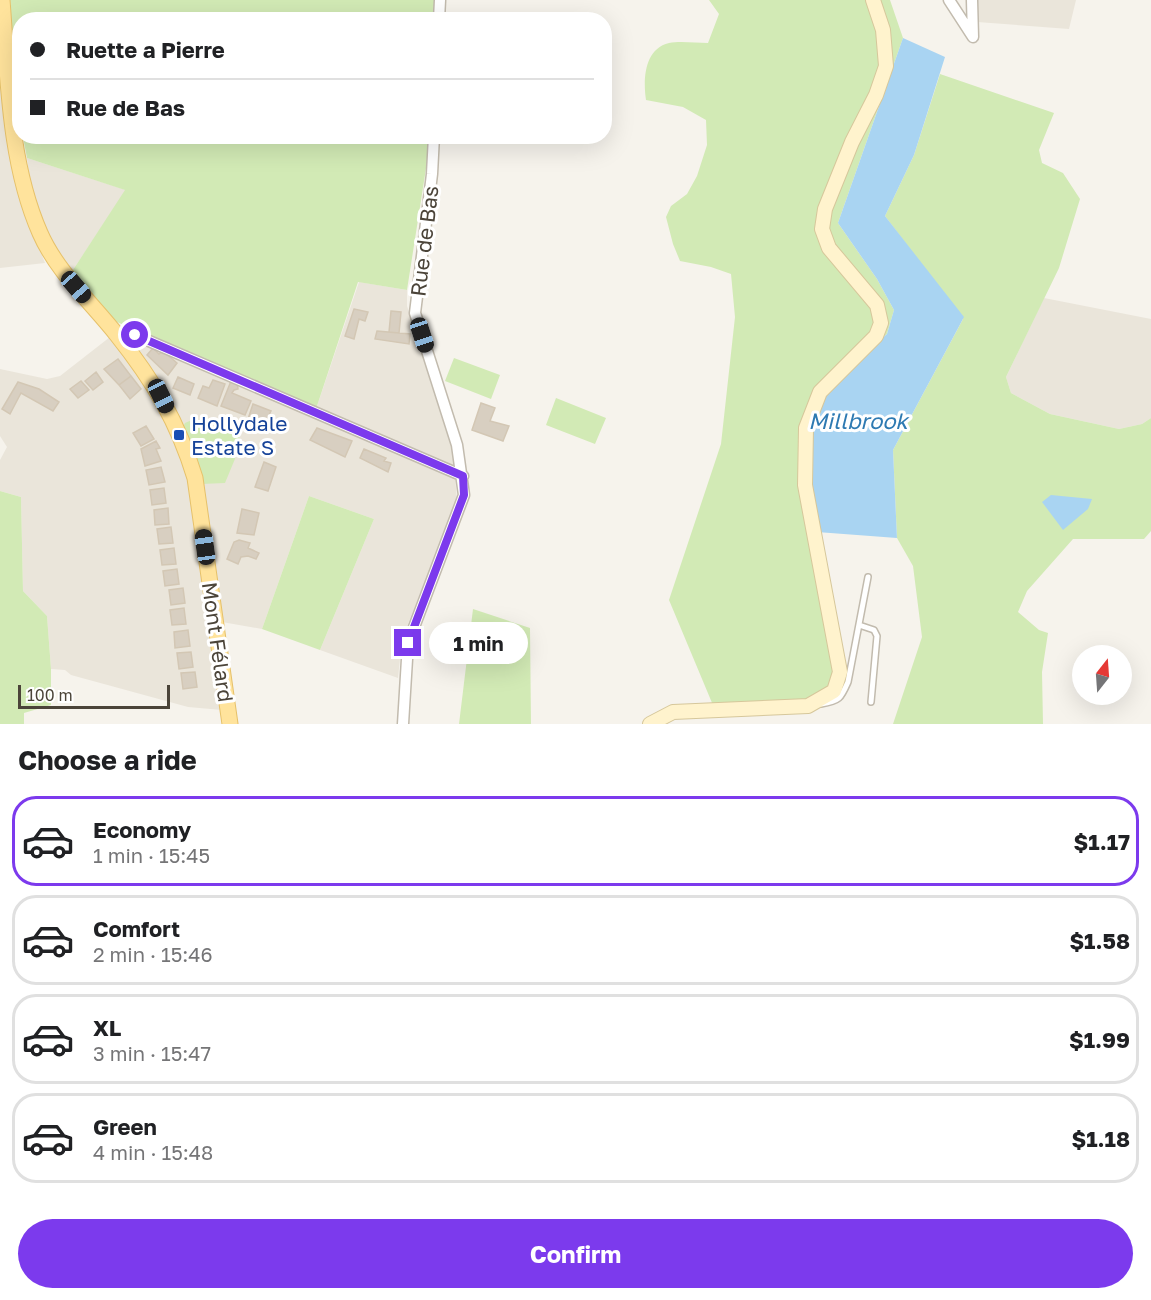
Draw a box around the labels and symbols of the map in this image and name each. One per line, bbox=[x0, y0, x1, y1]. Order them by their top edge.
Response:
street label: Rue de Bas bbox=[404, 184, 444, 298]
car bbox=[57, 268, 95, 306]
car bbox=[408, 315, 436, 355]
route start bbox=[121, 321, 148, 348]
car bbox=[145, 376, 177, 416]
water label: Millbrook bbox=[808, 407, 910, 434]
place label: Hollydale Estate S bbox=[191, 410, 287, 460]
marker: Hollydale Estate S bbox=[172, 428, 186, 442]
car bbox=[194, 528, 216, 566]
street label: Mont Félard bbox=[197, 580, 239, 704]
callout: 1 min bbox=[429, 622, 528, 664]
route end bbox=[394, 629, 421, 656]
north arrow bbox=[1072, 645, 1132, 705]
scale bar bbox=[18, 682, 170, 710]

